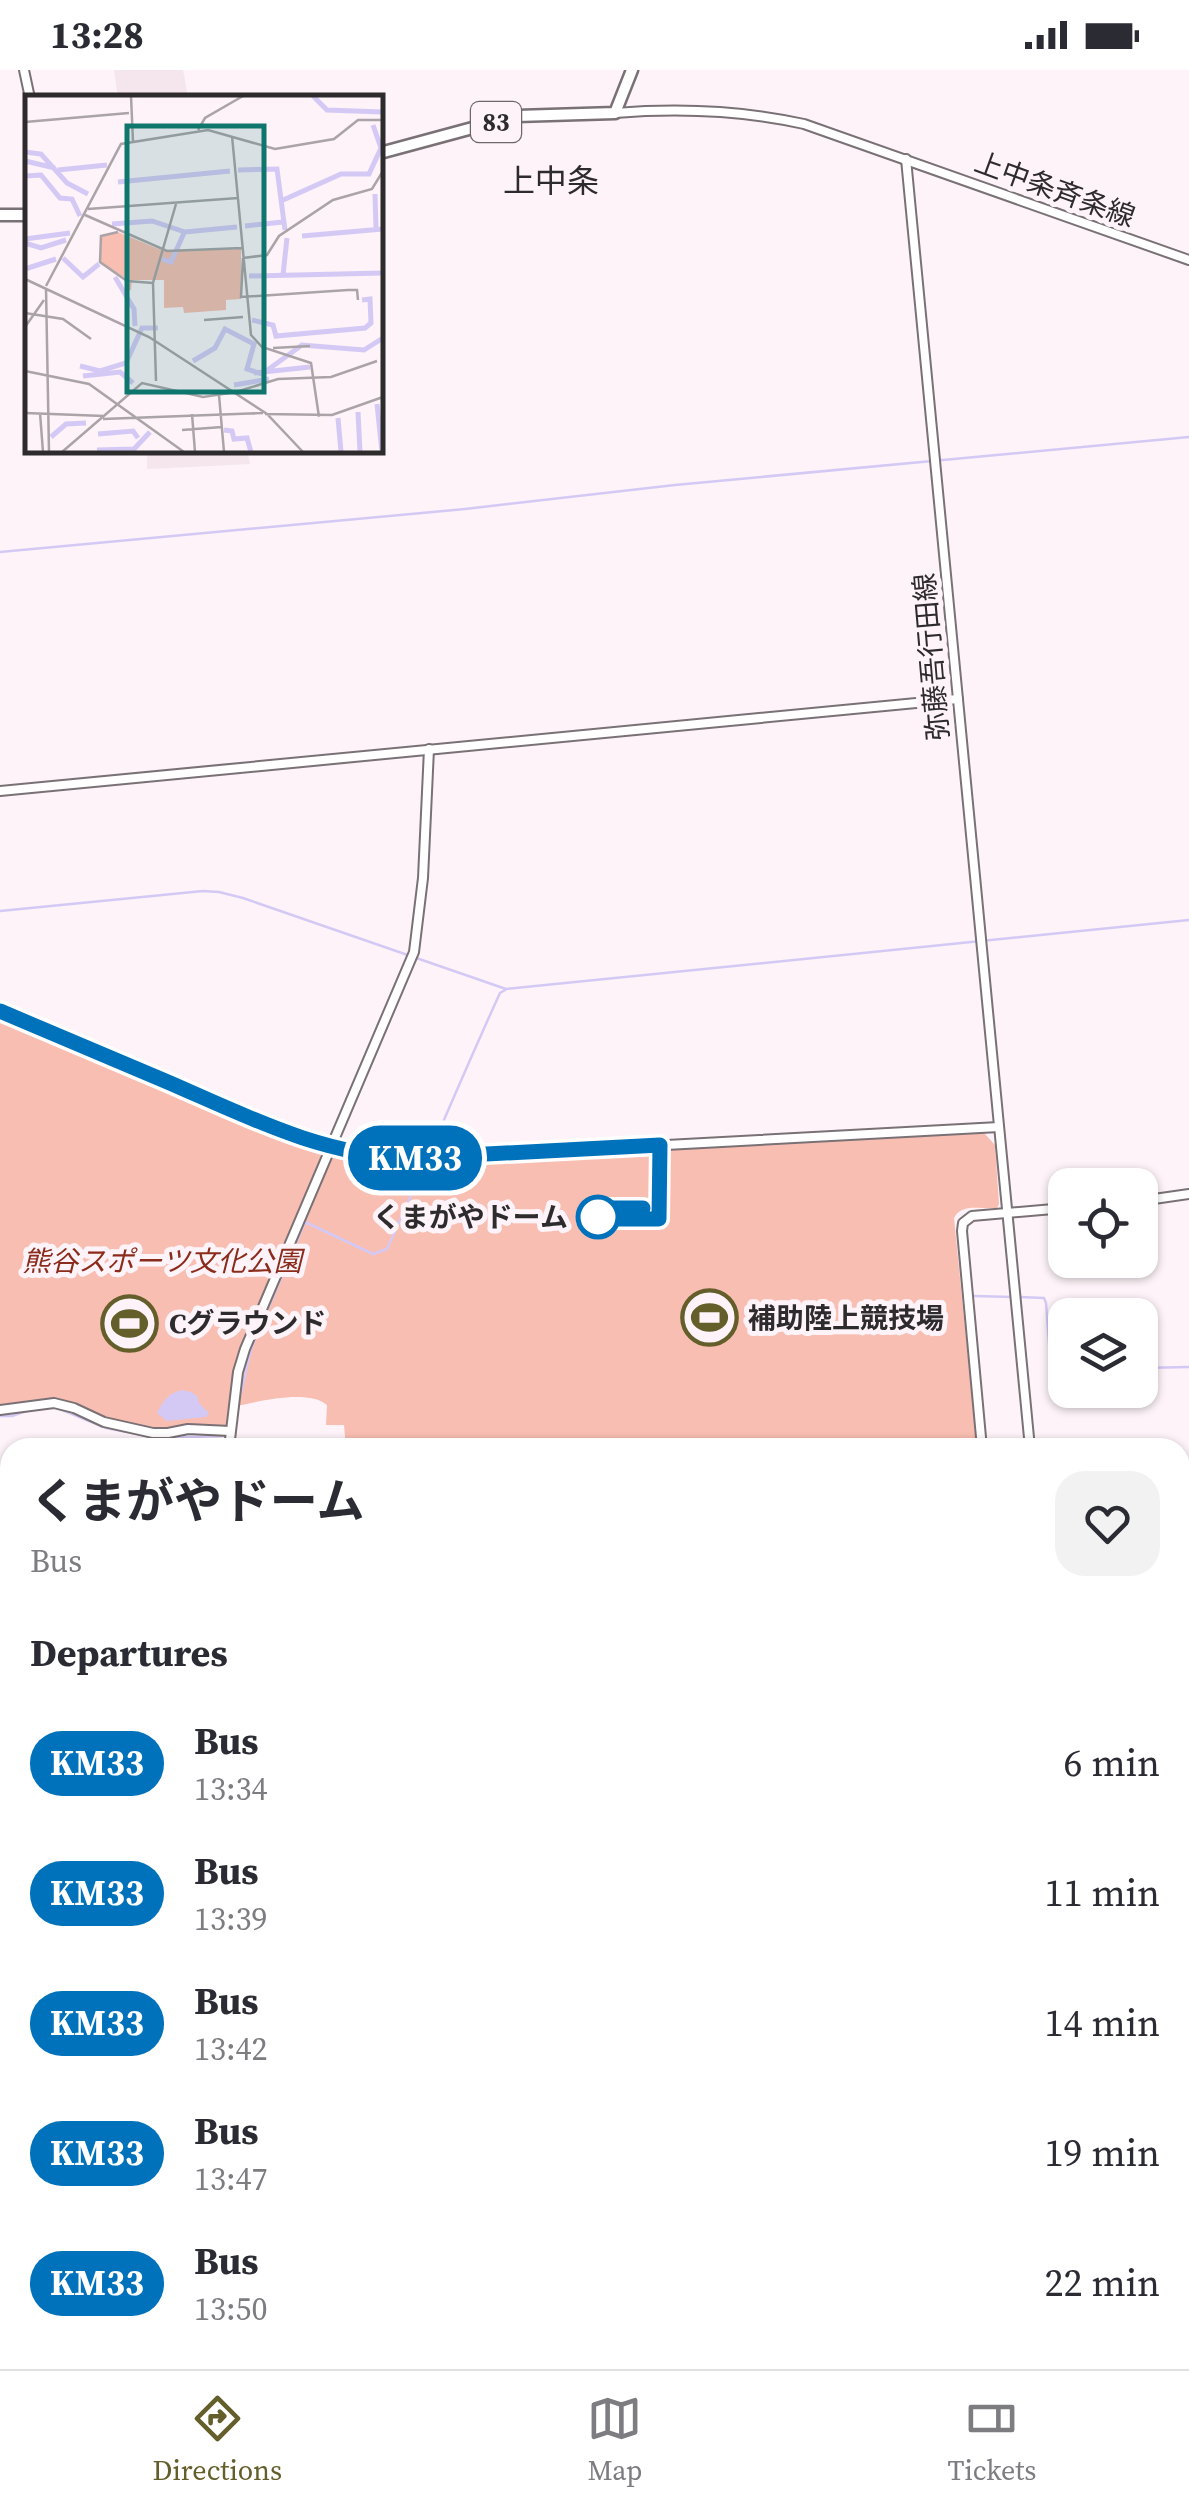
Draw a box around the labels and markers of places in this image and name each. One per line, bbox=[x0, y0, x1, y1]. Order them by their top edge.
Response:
marker: くまがやドーム bbox=[577, 1196, 619, 1238]
place label: くまがやドーム bbox=[373, 1198, 568, 1236]
sports icon: 補助陸上競技場 bbox=[679, 1288, 739, 1348]
sports icon: Cグラウンド bbox=[100, 1293, 160, 1353]
place label: 補助陸上競技場 bbox=[748, 1299, 944, 1337]
place label: Cグラウンド bbox=[169, 1304, 326, 1342]

